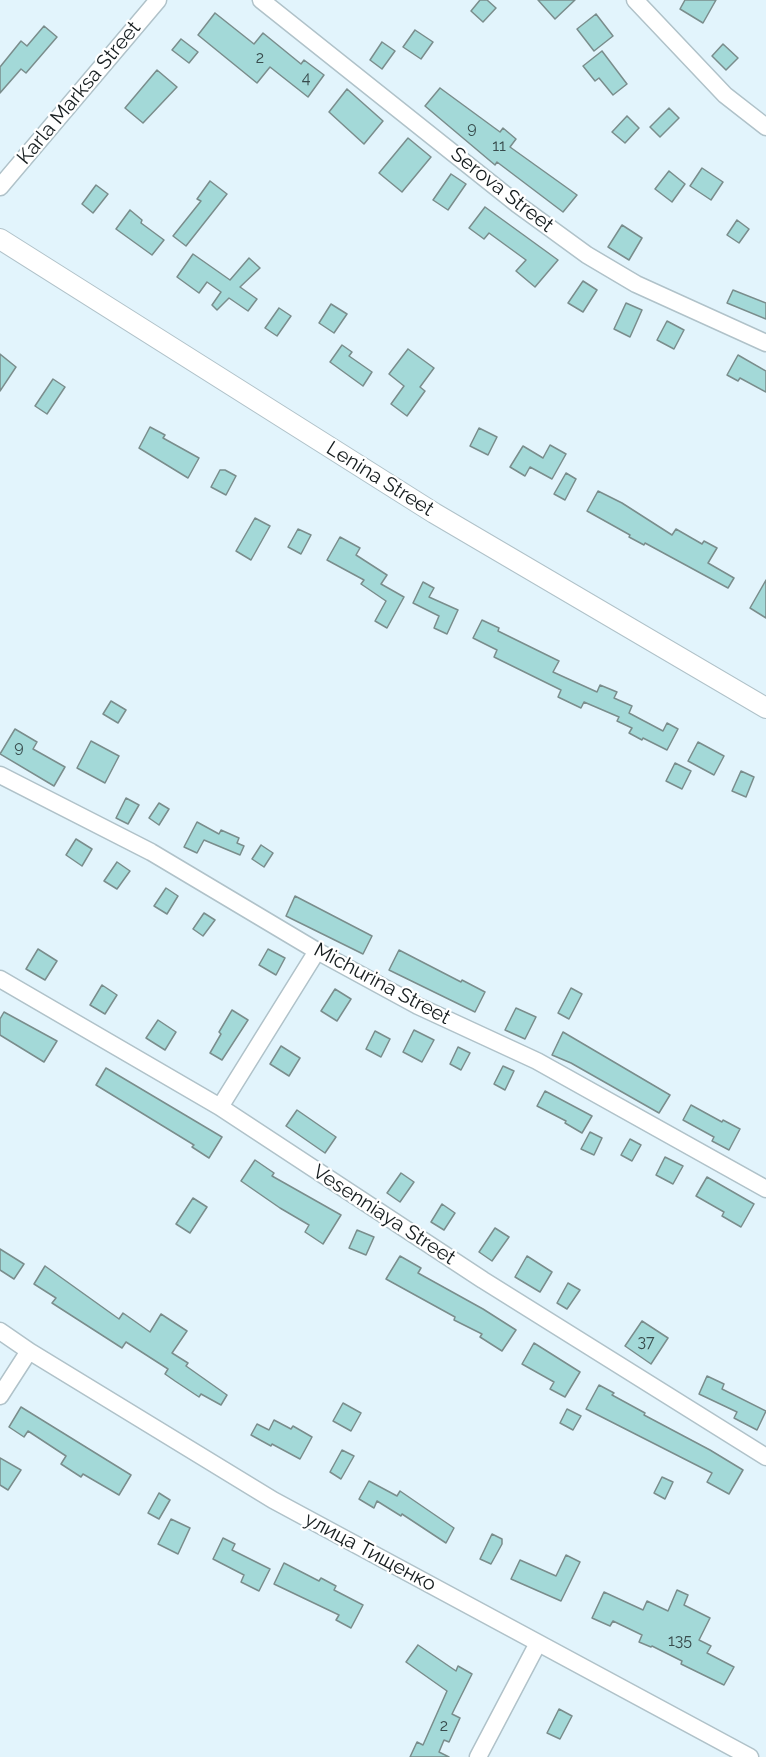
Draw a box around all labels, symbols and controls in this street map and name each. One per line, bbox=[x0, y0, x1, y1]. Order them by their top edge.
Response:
street label: Karla Marksa Street bbox=[12, 17, 146, 169]
house number: 2 bbox=[256, 48, 264, 68]
house number: 4 bbox=[302, 68, 310, 88]
house number: 9 bbox=[467, 118, 477, 138]
house number: 11 bbox=[492, 136, 506, 156]
street label: Serova Street bbox=[446, 142, 558, 238]
street label: Lenina Street bbox=[322, 436, 438, 522]
house number: 9 bbox=[14, 737, 24, 757]
street label: Michurina Street bbox=[310, 938, 454, 1030]
street label: Vesenniaya Street bbox=[308, 1160, 460, 1270]
house number: 37 bbox=[637, 1332, 655, 1352]
street label: улица Тищенко bbox=[300, 1507, 440, 1597]
house number: 135 bbox=[668, 1631, 692, 1651]
house number: 2 bbox=[440, 1716, 448, 1736]

